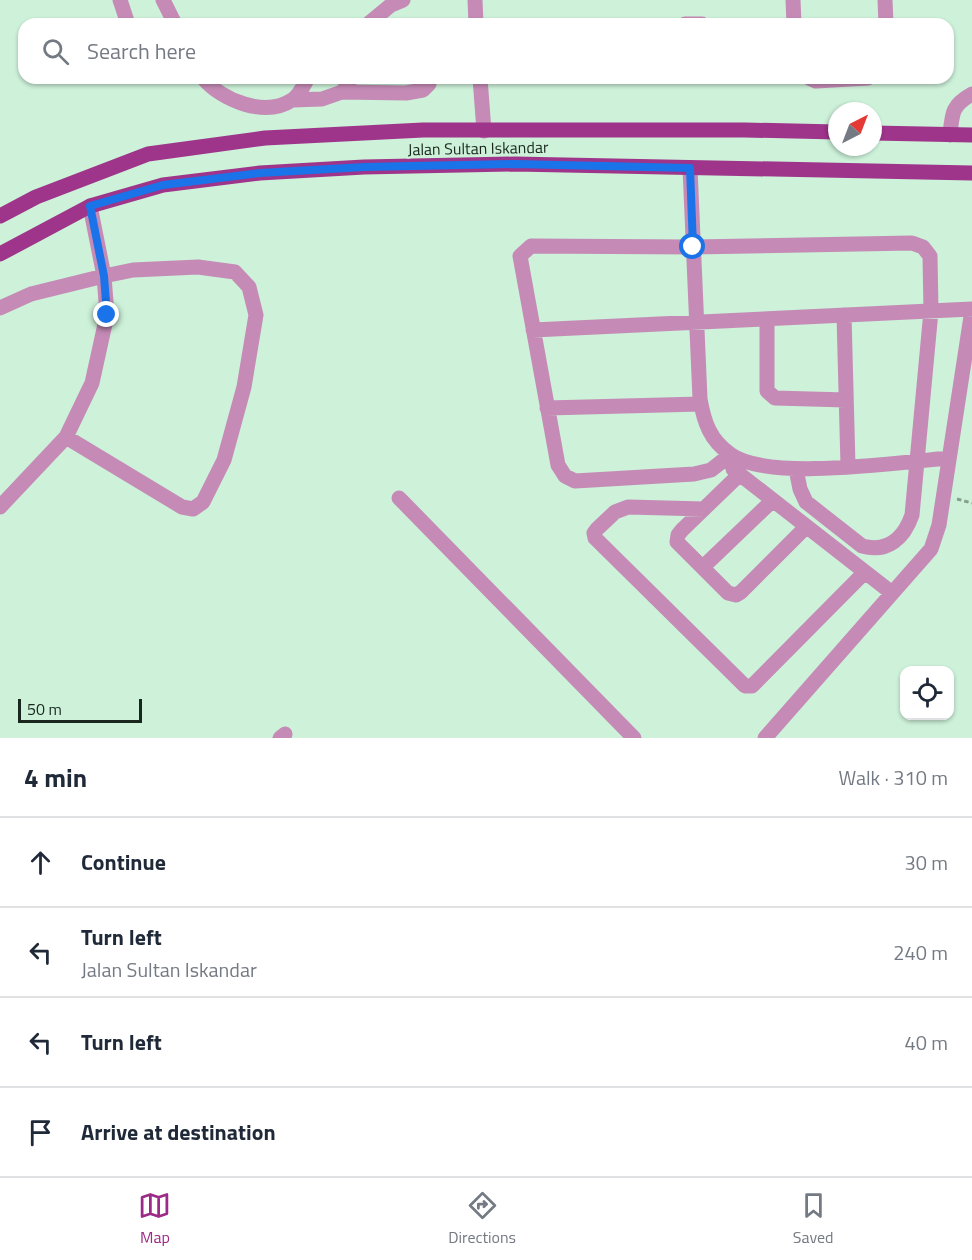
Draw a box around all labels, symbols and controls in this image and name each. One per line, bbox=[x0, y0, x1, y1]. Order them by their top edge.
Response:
search box bbox=[18, 18, 954, 84]
text: Search here bbox=[87, 34, 196, 68]
icon: search bbox=[39, 35, 72, 68]
north arrow bbox=[828, 102, 882, 156]
street label: Jalan Sultan Iskandar bbox=[407, 135, 549, 161]
route start bbox=[679, 233, 705, 259]
route end bbox=[93, 301, 119, 327]
map controls bbox=[900, 666, 954, 720]
button: locate bbox=[900, 666, 954, 720]
scale bar bbox=[18, 696, 142, 724]
text: 50 m bbox=[27, 697, 62, 721]
text: 4 min bbox=[24, 758, 87, 797]
text: Walk · 310 m bbox=[839, 762, 948, 793]
text: Continue bbox=[81, 845, 166, 879]
icon: ahead bbox=[24, 846, 57, 879]
text: 30 m bbox=[904, 847, 948, 878]
text: Turn left bbox=[81, 920, 162, 954]
icon: left bbox=[24, 936, 57, 969]
text: 240 m bbox=[893, 937, 948, 968]
text: Jalan Sultan Iskandar bbox=[81, 954, 257, 985]
text: Turn left bbox=[81, 1025, 162, 1059]
icon: left bbox=[24, 1026, 57, 1059]
text: 40 m bbox=[904, 1027, 948, 1058]
text: Arrive at destination bbox=[81, 1115, 276, 1149]
icon: arrive bbox=[24, 1116, 57, 1149]
tab: Map bbox=[138, 1189, 171, 1249]
tab: Directions bbox=[448, 1189, 516, 1249]
tab: Saved bbox=[793, 1189, 834, 1249]

